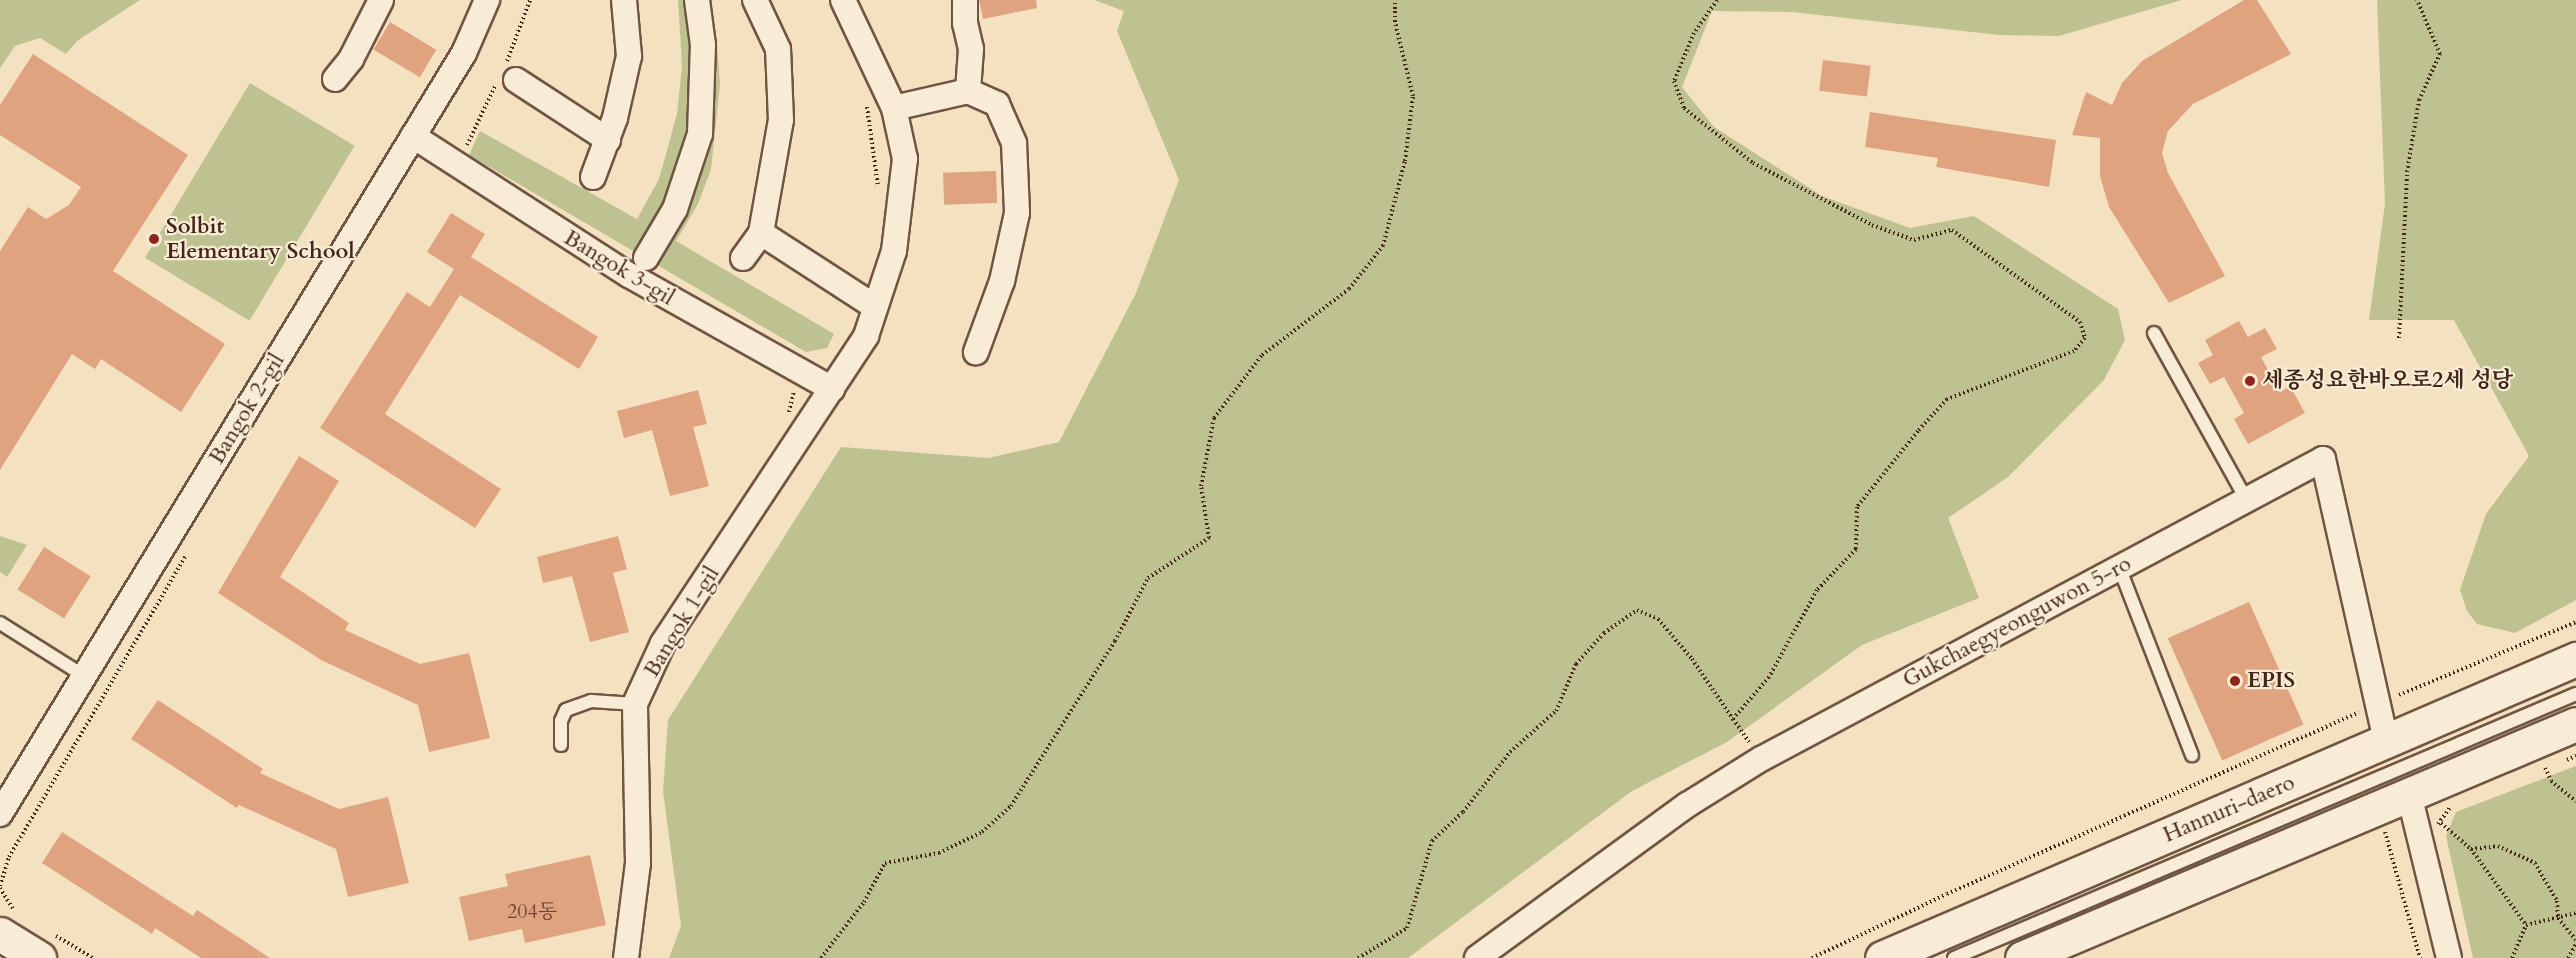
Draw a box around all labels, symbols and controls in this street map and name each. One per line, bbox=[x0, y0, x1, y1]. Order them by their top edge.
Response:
place label: Solbit Elementary School bbox=[166, 213, 355, 264]
street label: Bangok 3-gil bbox=[559, 225, 679, 311]
marker: Solbit Elementary School bbox=[147, 232, 161, 246]
street label: Bangok 2-gil bbox=[204, 349, 290, 469]
place label: 세종성요한바오로2세 성당 bbox=[2262, 368, 2513, 394]
marker: 세종성요한바오로2세 성당 bbox=[2243, 374, 2257, 388]
street label: Gukchaegyeonguwon 5-ro bbox=[1898, 551, 2136, 693]
street label: Bangok 1-gil bbox=[639, 562, 725, 682]
place label: EPIS bbox=[2247, 668, 2295, 694]
marker: EPIS bbox=[2228, 674, 2242, 688]
street label: Hannuri-daero bbox=[2159, 769, 2299, 849]
house number: 204동 bbox=[507, 899, 557, 923]

